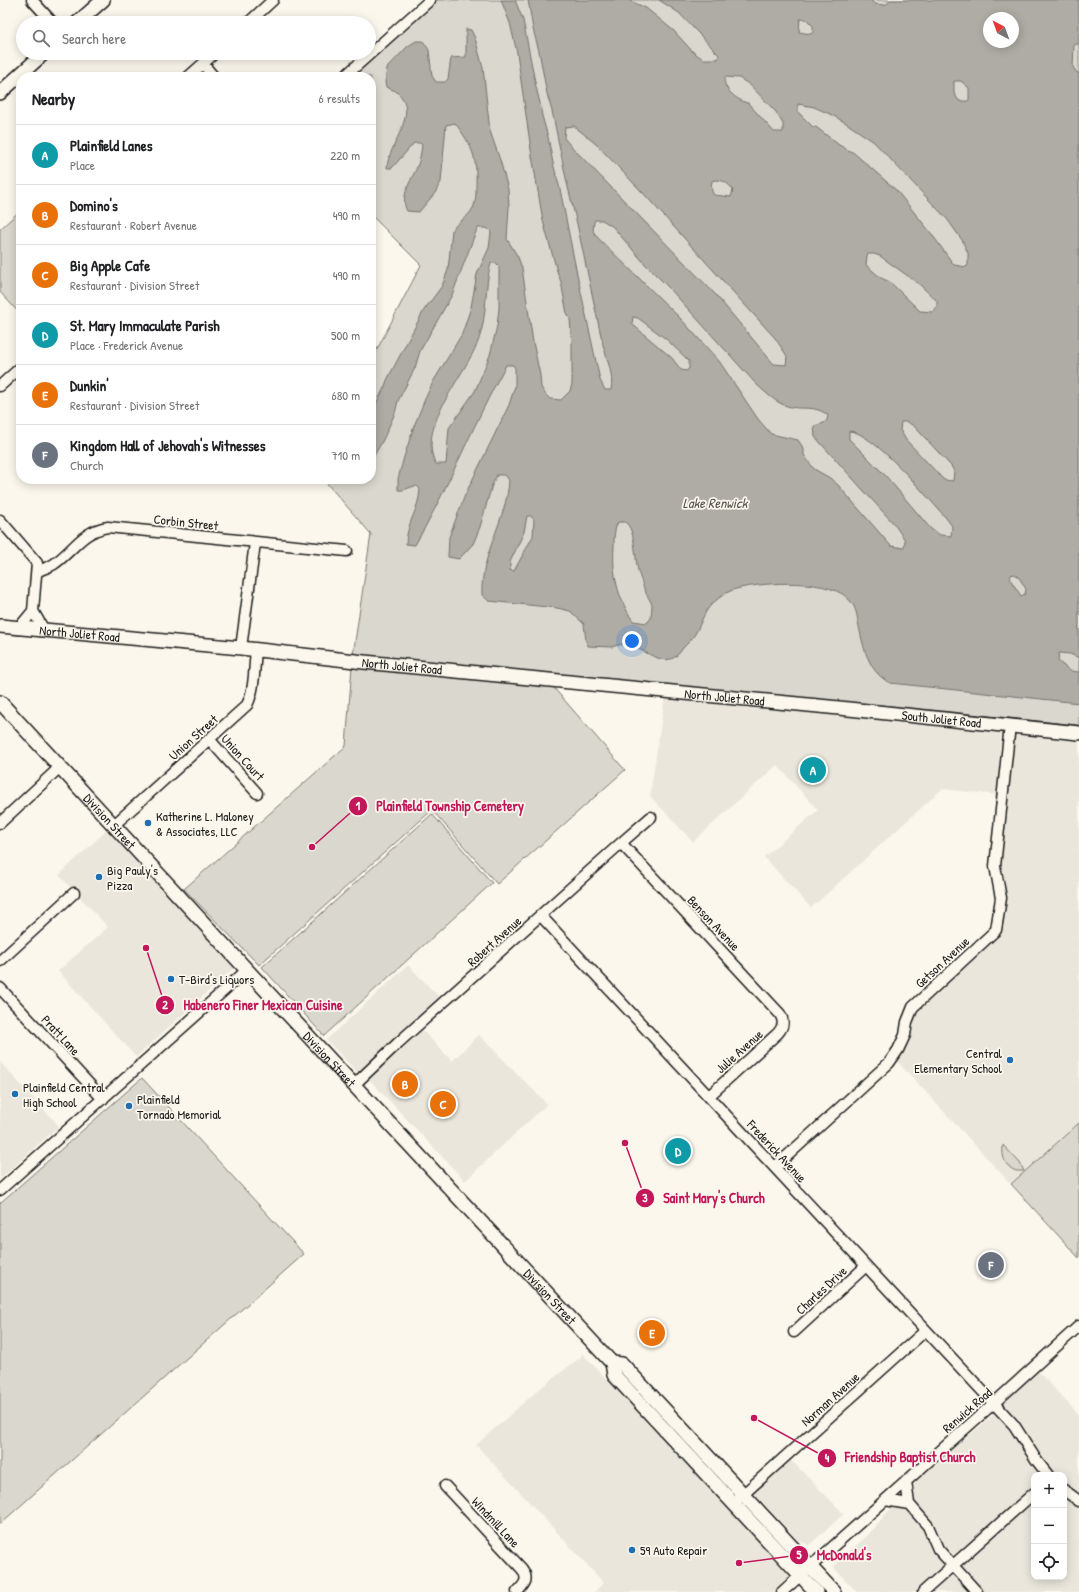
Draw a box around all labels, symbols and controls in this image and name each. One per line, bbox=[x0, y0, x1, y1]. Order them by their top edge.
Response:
north arrow bbox=[983, 12, 1019, 48]
search box bbox=[16, 16, 376, 60]
icon: search bbox=[30, 27, 52, 49]
text: Search here bbox=[62, 28, 126, 49]
text: Nearby bbox=[32, 87, 75, 110]
text: 6 results bbox=[319, 89, 360, 107]
text: Plainfield Lanes bbox=[70, 135, 152, 156]
text: A bbox=[42, 146, 48, 164]
text: 220 m bbox=[330, 146, 360, 164]
text: Place bbox=[70, 156, 95, 174]
text: Domino's bbox=[70, 195, 118, 216]
text: B bbox=[42, 206, 48, 224]
text: 490 m bbox=[333, 206, 360, 224]
text: Restaurant · Robert Avenue bbox=[70, 216, 197, 234]
text: Big Apple Cafe bbox=[70, 255, 150, 276]
text: C bbox=[41, 266, 49, 284]
text: 490 m bbox=[333, 266, 360, 284]
text: Restaurant · Division Street bbox=[70, 276, 199, 294]
text: St. Mary Immaculate Parish bbox=[70, 315, 219, 336]
text: D bbox=[42, 326, 48, 344]
text: 500 m bbox=[331, 326, 360, 344]
text: Place · Frederick Avenue bbox=[70, 336, 183, 354]
text: Dunkin' bbox=[70, 375, 109, 396]
text: E bbox=[42, 386, 48, 404]
text: 680 m bbox=[332, 386, 360, 404]
text: Restaurant · Division Street bbox=[70, 396, 199, 414]
text: Kingdom Hall of Jehovah's Witnesses bbox=[70, 435, 265, 456]
text: F bbox=[43, 446, 47, 464]
text: 710 m bbox=[331, 446, 360, 464]
text: Church bbox=[70, 456, 103, 474]
water label: Lake Renwick bbox=[683, 493, 748, 512]
street label: Corbin Street bbox=[153, 510, 220, 534]
street label: North Joliet Road bbox=[39, 621, 121, 646]
your location bbox=[622, 631, 642, 651]
street label: North Joliet Road bbox=[361, 653, 443, 679]
street label: North Joliet Road bbox=[684, 684, 766, 710]
street label: South Joliet Road bbox=[901, 706, 982, 732]
street label: Union Street bbox=[165, 710, 222, 764]
street label: Union Court bbox=[217, 730, 269, 785]
pin: A bbox=[800, 755, 826, 785]
street label: Division Street bbox=[80, 789, 140, 853]
callout: Plainfield Township Cemetery bbox=[348, 793, 532, 819]
text: Plainfield Township Cemetery bbox=[376, 796, 524, 817]
text: 1 bbox=[356, 797, 361, 814]
place label: Katherine L. Maloney & Associates, LLC bbox=[156, 807, 254, 840]
marker: Katherine L. Maloney & Associates, LLC bbox=[143, 818, 153, 828]
place label: Big Pauly's Pizza bbox=[107, 861, 158, 894]
marker: Big Pauly's Pizza bbox=[94, 872, 104, 882]
street label: Benson Avenue bbox=[684, 891, 744, 955]
street label: Robert Avenue bbox=[463, 912, 525, 970]
street label: Getson Avenue bbox=[911, 932, 973, 992]
place label: T-Bird's Liquors bbox=[179, 970, 254, 988]
marker: T-Bird's Liquors bbox=[166, 974, 176, 984]
callout: Habenero Finer Mexican Cuisine bbox=[155, 992, 350, 1018]
text: Habenero Finer Mexican Cuisine bbox=[183, 995, 343, 1014]
text: 2 bbox=[162, 996, 168, 1013]
street label: Pratt Lane bbox=[38, 1011, 84, 1059]
street label: Julie Avenue bbox=[712, 1025, 766, 1077]
street label: Division Street bbox=[299, 1027, 360, 1091]
place label: Central Elementary School bbox=[914, 1044, 1003, 1077]
marker: Central Elementary School bbox=[1005, 1055, 1015, 1065]
pin: B bbox=[392, 1069, 418, 1099]
place label: Plainfield Central High School bbox=[23, 1078, 105, 1111]
marker: Plainfield Central High School bbox=[10, 1089, 20, 1099]
pin: C bbox=[430, 1089, 456, 1119]
place label: Plainfield Tornado Memorial bbox=[137, 1090, 222, 1123]
marker: Plainfield Tornado Memorial bbox=[124, 1101, 134, 1111]
street label: Frederick Avenue bbox=[743, 1115, 811, 1186]
pin: D bbox=[665, 1136, 691, 1166]
callout: Saint Mary's Church bbox=[635, 1185, 772, 1211]
text: Saint Mary's Church bbox=[663, 1188, 765, 1209]
text: 3 bbox=[642, 1189, 648, 1206]
pin: F bbox=[978, 1250, 1004, 1280]
street label: Charles Drive bbox=[792, 1262, 850, 1318]
street label: Division Street bbox=[520, 1265, 581, 1328]
pin: E bbox=[639, 1318, 665, 1348]
street label: Norman Avenue bbox=[797, 1368, 863, 1430]
street label: Renwick Road bbox=[938, 1383, 996, 1437]
callout: Friendship Baptist Church bbox=[817, 1445, 983, 1471]
text: Friendship Baptist Church bbox=[844, 1447, 975, 1468]
text: 4 bbox=[825, 1449, 830, 1466]
map controls bbox=[1031, 1472, 1067, 1580]
button: + bbox=[1031, 1472, 1067, 1508]
street label: Windmill Lane bbox=[468, 1493, 524, 1551]
button: − bbox=[1031, 1508, 1067, 1544]
place label: 59 Auto Repair bbox=[640, 1541, 707, 1559]
callout: McDonald's bbox=[789, 1542, 879, 1568]
button: locate bbox=[1031, 1544, 1067, 1580]
marker: 59 Auto Repair bbox=[627, 1545, 637, 1555]
text: McDonald's bbox=[817, 1545, 872, 1564]
text: 5 bbox=[796, 1546, 802, 1563]

